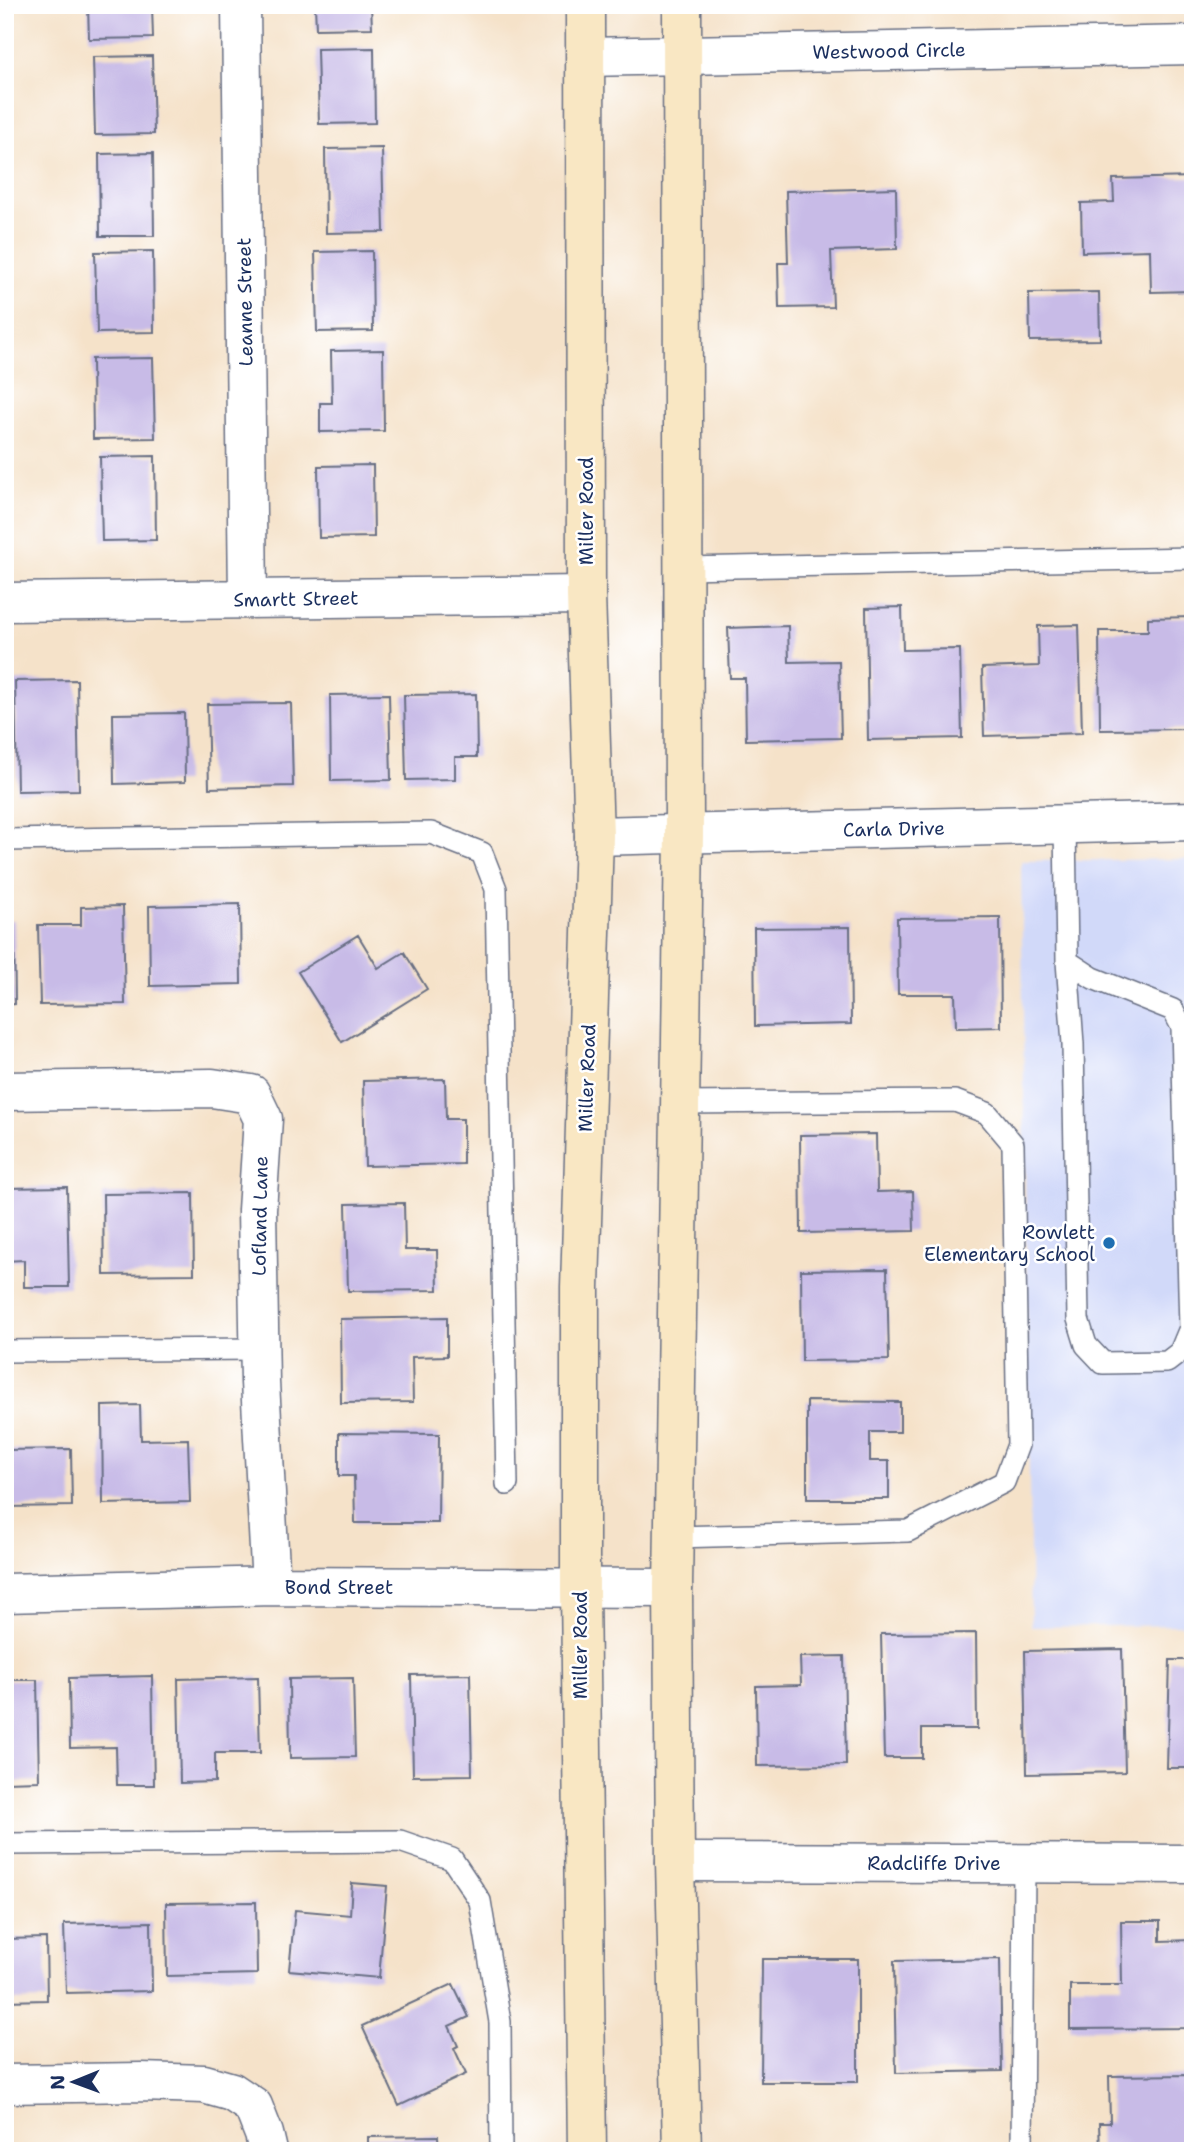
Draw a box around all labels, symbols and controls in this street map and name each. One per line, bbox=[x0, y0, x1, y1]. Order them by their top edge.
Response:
street label: Westwood Circle bbox=[812, 37, 966, 65]
street label: Leanne Street bbox=[231, 237, 259, 367]
street label: Miller Road bbox=[574, 457, 599, 565]
street label: Smartt Street bbox=[233, 585, 359, 613]
street label: Carla Drive bbox=[843, 816, 945, 842]
street label: Miller Road bbox=[573, 1023, 601, 1133]
street label: Lofland Lane bbox=[246, 1156, 274, 1276]
place label: Rowlett Elementary School bbox=[924, 1220, 1095, 1267]
marker: Rowlett Elementary School bbox=[1101, 1235, 1117, 1251]
street label: Bond Street bbox=[285, 1575, 393, 1600]
street label: Miller Road bbox=[568, 1591, 593, 1699]
street label: Radcliffe Drive bbox=[867, 1851, 1001, 1876]
north arrow bbox=[38, 2048, 108, 2118]
text: N bbox=[45, 2075, 70, 2090]

